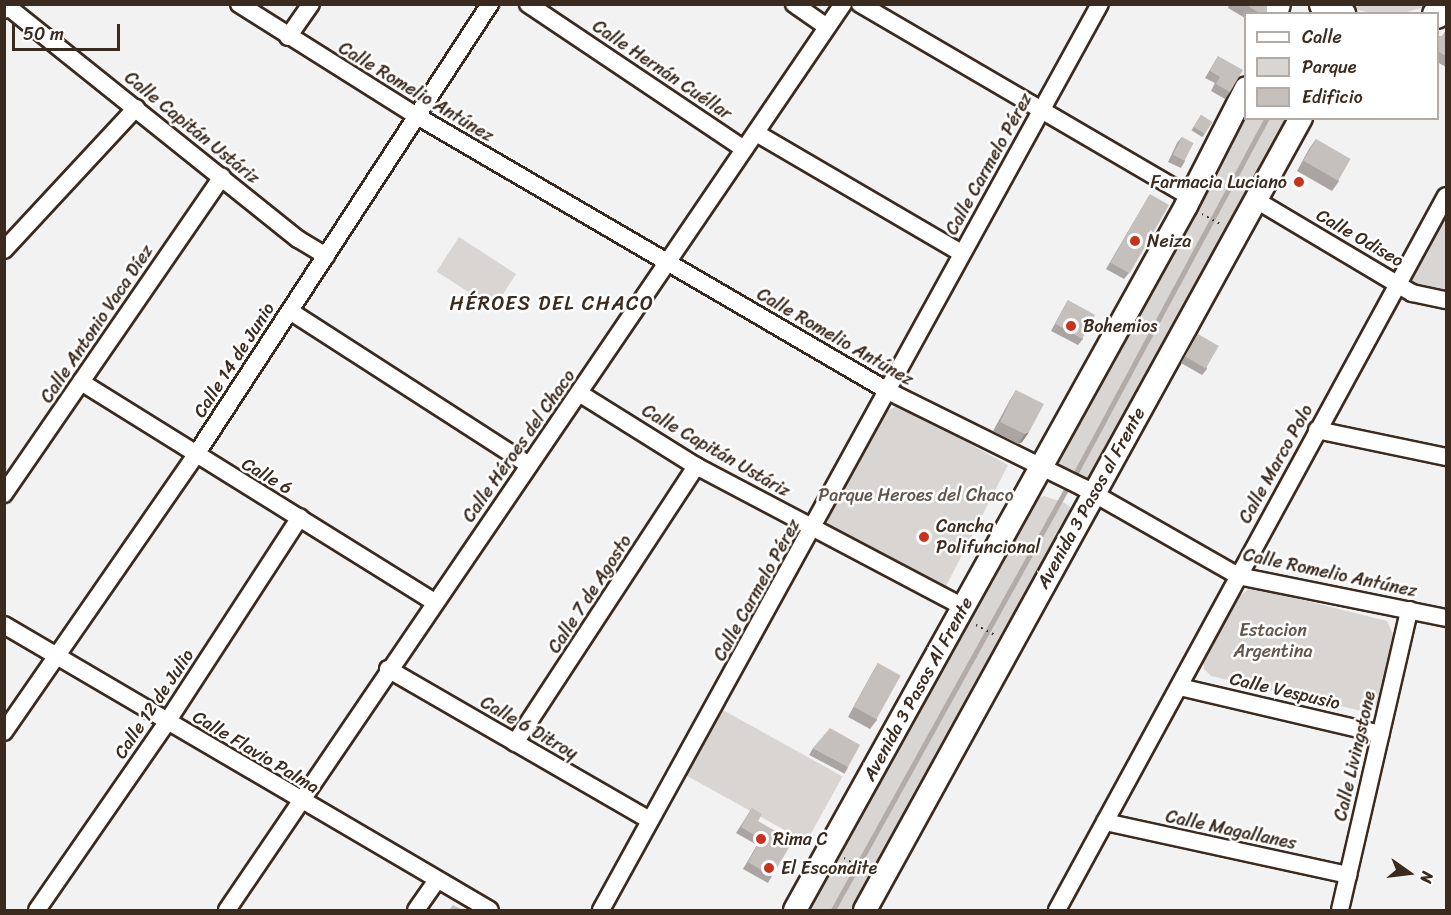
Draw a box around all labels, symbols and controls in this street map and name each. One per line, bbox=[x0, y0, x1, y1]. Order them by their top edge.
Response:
scale bar bbox=[15, 12, 123, 50]
legend bbox=[1244, 12, 1439, 120]
street label: Calle Hernán Cuéllar bbox=[588, 15, 736, 125]
text: 50 m bbox=[23, 18, 64, 50]
text: Calle bbox=[1302, 21, 1342, 53]
street label: Calle Romelio Antúnez bbox=[334, 37, 498, 147]
text: Parque bbox=[1302, 51, 1356, 83]
street label: Calle Capitán Ustáriz bbox=[120, 67, 264, 189]
text: Edificio bbox=[1302, 81, 1363, 113]
street label: Calle Carmelo Pérez bbox=[941, 89, 1037, 239]
place label: Farmacia Luciano bbox=[1150, 171, 1287, 193]
marker: Farmacia Luciano bbox=[1292, 175, 1306, 189]
street label: Calle Odiseo bbox=[1313, 204, 1407, 272]
place label: Neiza bbox=[1147, 230, 1191, 252]
marker: Neiza bbox=[1128, 234, 1142, 248]
street label: Calle Antonio Vaca Díez bbox=[36, 241, 158, 407]
street label: Calle Romelio Antúnez bbox=[752, 283, 918, 391]
district label: HÉROES DEL CHACO bbox=[450, 291, 654, 315]
street label: Calle 14 de Junio bbox=[189, 298, 279, 422]
place label: Bohemios bbox=[1083, 315, 1158, 337]
marker: Bohemios bbox=[1064, 319, 1078, 333]
street label: Calle Héroes del Chaco bbox=[458, 365, 580, 527]
street label: Calle Capitán Ustáriz bbox=[638, 400, 794, 502]
street label: Calle Marco Polo bbox=[1234, 401, 1318, 527]
street label: Avenida 3 Pasos al Frente bbox=[1032, 404, 1150, 592]
street label: Calle 6 bbox=[238, 453, 296, 499]
park label: Parque Heroes del Chaco bbox=[818, 484, 1014, 506]
street label: Calle Carmelo Pérez bbox=[709, 515, 805, 665]
place label: Cancha Polifuncional bbox=[936, 516, 1040, 558]
street label: Calle 7 de Agosto bbox=[543, 530, 637, 658]
marker: Cancha Polifuncional bbox=[917, 530, 931, 544]
street label: Calle Romelio Antúnez bbox=[1241, 544, 1419, 602]
street label: Avenida 3 Pasos Al Frente bbox=[859, 593, 977, 785]
park label: Estacion Argentina bbox=[1234, 620, 1312, 662]
street label: Calle 12 de Julio bbox=[109, 645, 199, 763]
street label: Calle Vespusio bbox=[1228, 668, 1342, 714]
street label: Calle Livingstone bbox=[1329, 688, 1381, 824]
street label: Calle 6 Ditroy bbox=[477, 691, 581, 765]
street label: Calle Flavio Palma bbox=[189, 706, 323, 798]
street label: Calle Magallanes bbox=[1164, 806, 1298, 854]
place label: Rima C bbox=[773, 828, 828, 850]
marker: Rima C bbox=[754, 832, 768, 846]
north arrow bbox=[1379, 843, 1439, 903]
place label: El Escondite bbox=[781, 857, 878, 879]
marker: El Escondite bbox=[762, 861, 776, 875]
text: N bbox=[1412, 869, 1442, 886]

